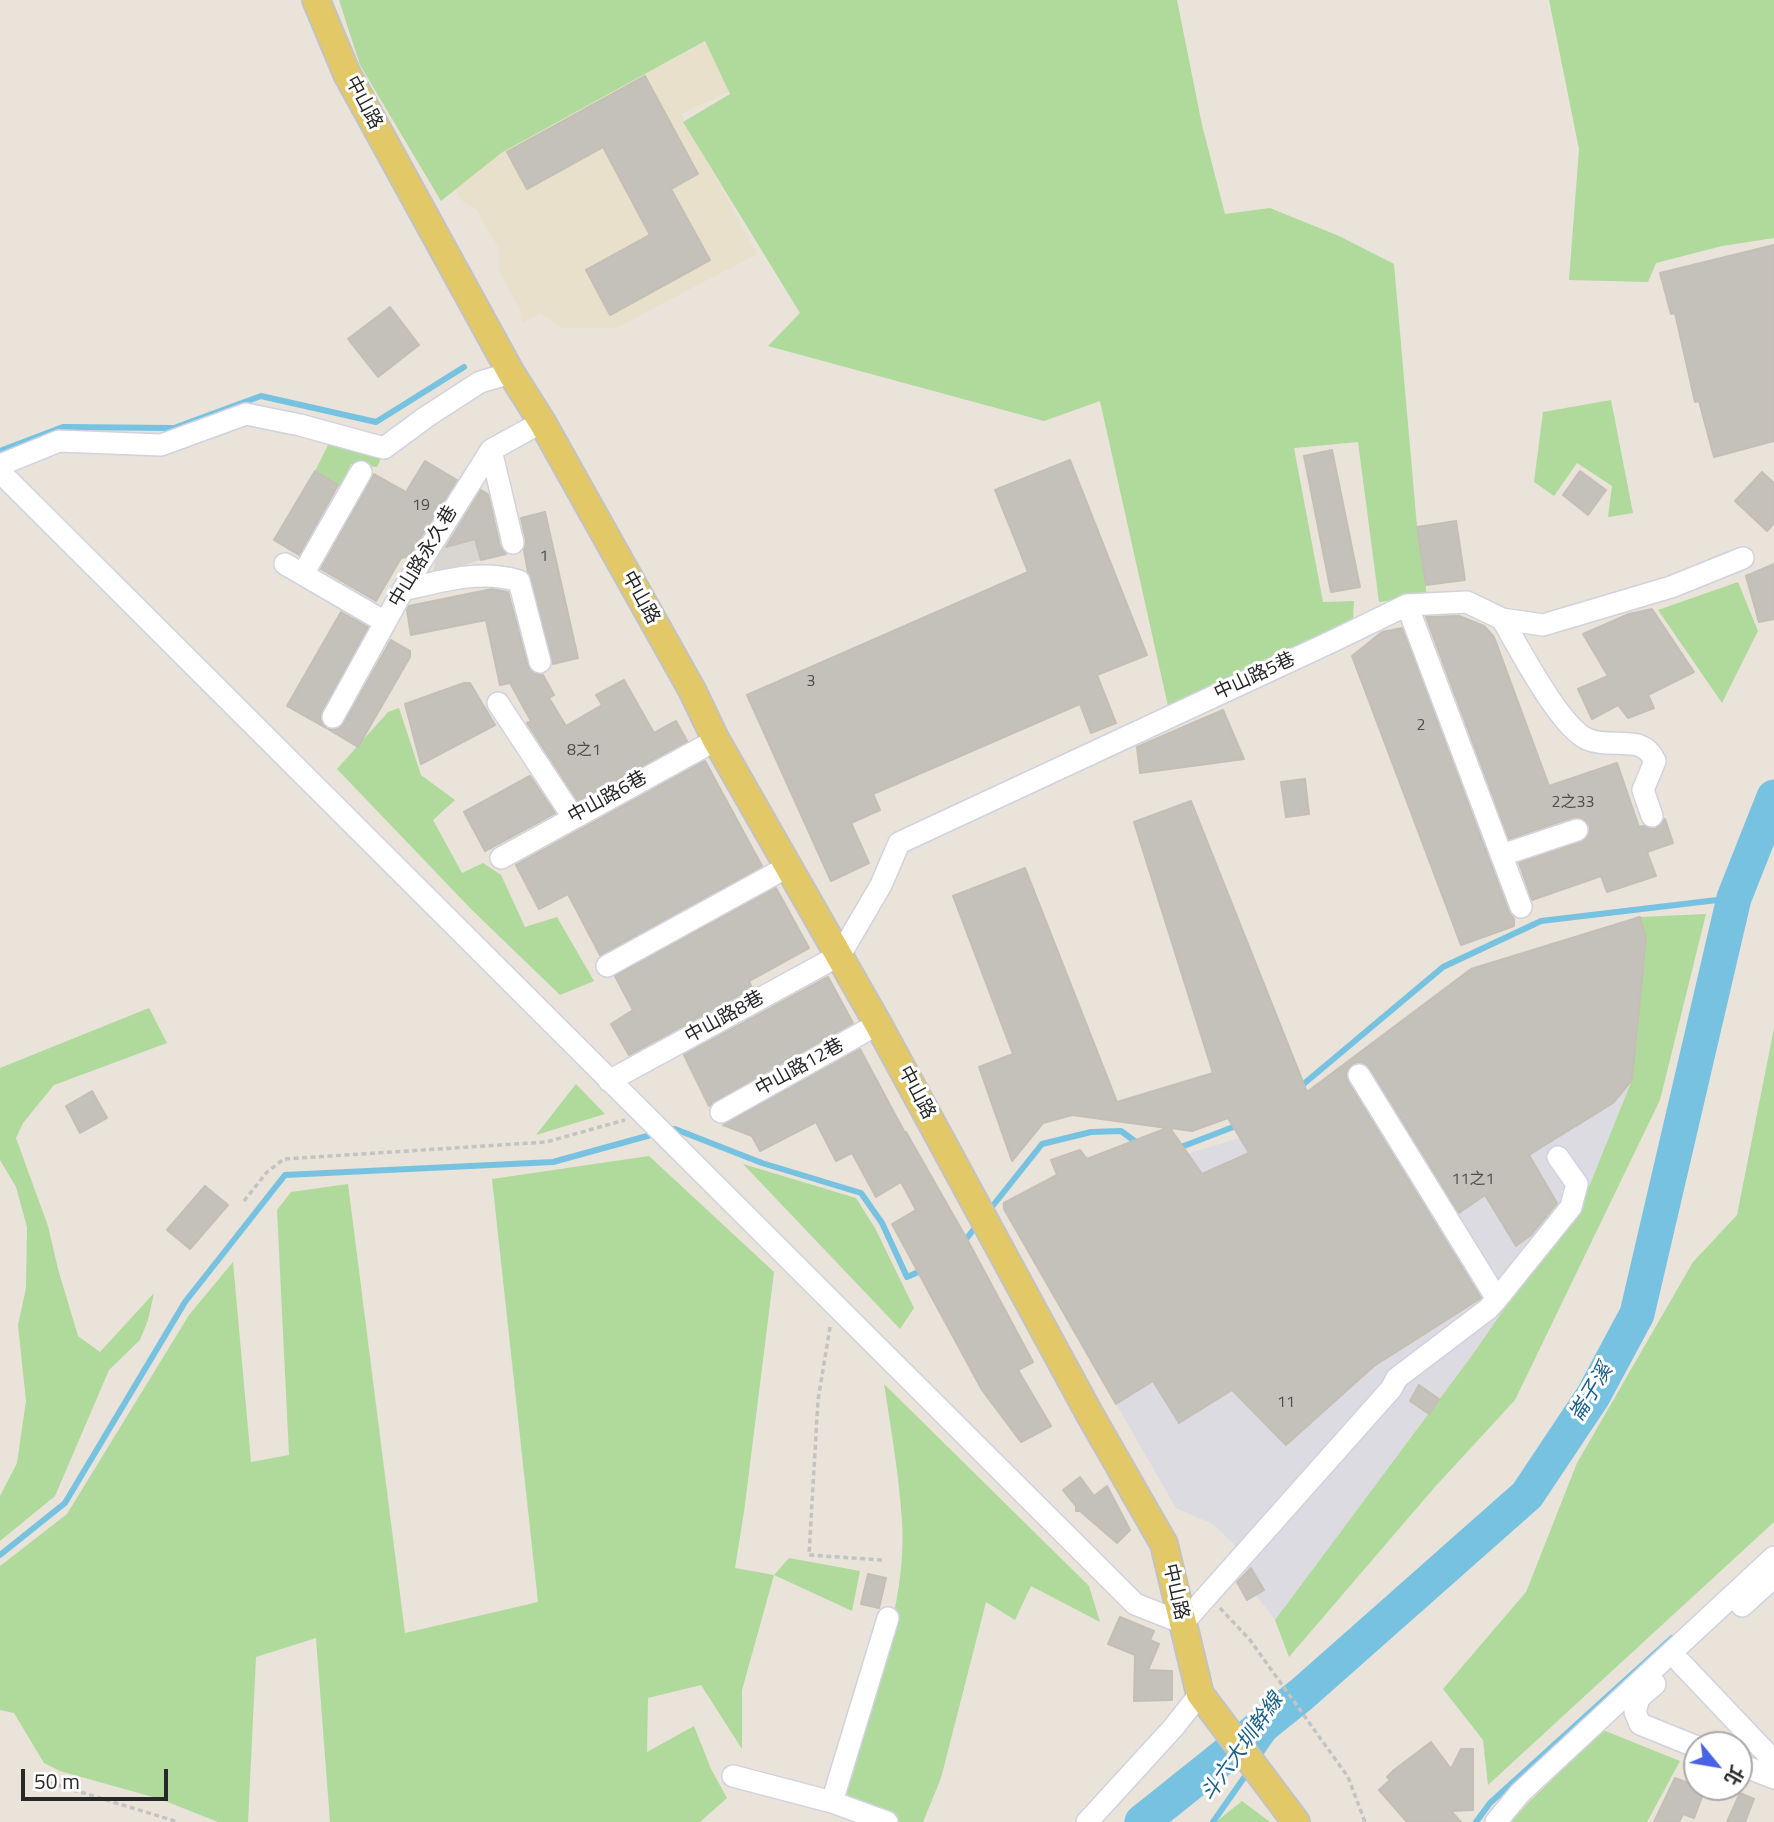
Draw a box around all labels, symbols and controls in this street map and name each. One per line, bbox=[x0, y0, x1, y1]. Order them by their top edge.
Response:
street label: 中山路 bbox=[340, 72, 386, 134]
house number: 19 bbox=[412, 496, 430, 516]
street label: 中山路永久巷 bbox=[385, 502, 463, 612]
house number: 1 bbox=[540, 547, 548, 567]
street label: 中山路 bbox=[616, 568, 664, 628]
street label: 中山路5巷 bbox=[1211, 648, 1299, 706]
house number: 3 bbox=[807, 672, 815, 692]
house number: 2 bbox=[1417, 716, 1425, 736]
house number: 8之1 bbox=[567, 741, 601, 761]
street label: 中山路6巷 bbox=[565, 767, 651, 829]
house number: 2之33 bbox=[1552, 793, 1594, 813]
street label: 中山路8巷 bbox=[682, 987, 768, 1049]
street label: 中山路12巷 bbox=[752, 1034, 848, 1102]
street label: 中山路 bbox=[893, 1062, 939, 1124]
house number: 11之1 bbox=[1452, 1170, 1494, 1190]
water label: 崙子溪 bbox=[1565, 1360, 1619, 1426]
house number: 11 bbox=[1277, 1393, 1295, 1413]
street label: 中山路 bbox=[1157, 1562, 1193, 1622]
water label: 斗六大圳幹線 bbox=[1197, 1689, 1289, 1807]
north arrow bbox=[1683, 1731, 1753, 1801]
scale bar bbox=[24, 1756, 172, 1800]
text: 北 bbox=[1718, 1760, 1752, 1791]
text: 50 m bbox=[34, 1765, 80, 1797]

